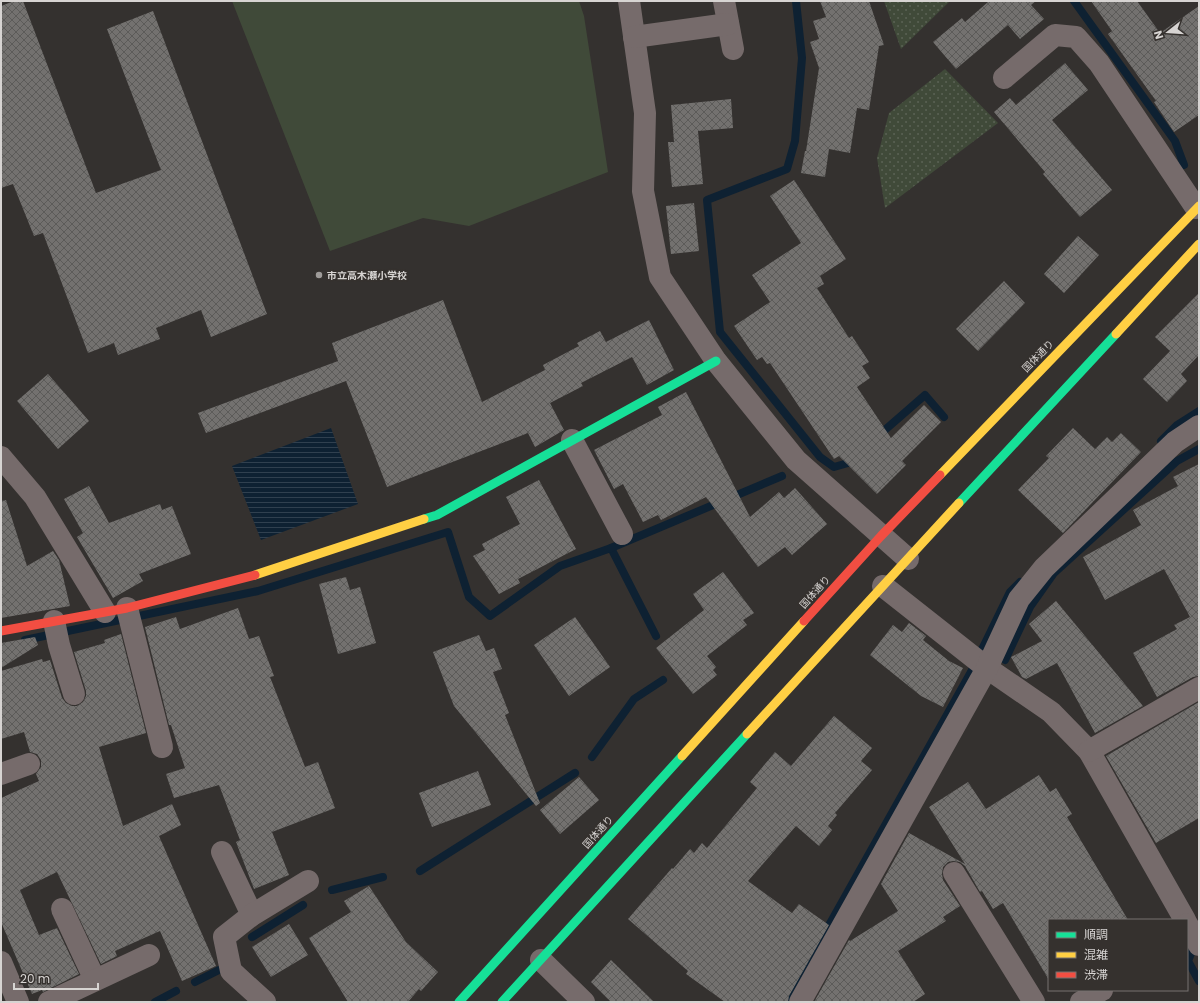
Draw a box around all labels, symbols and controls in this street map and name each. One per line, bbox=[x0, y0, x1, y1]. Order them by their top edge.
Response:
north arrow bbox=[1148, 12, 1188, 52]
text: N bbox=[1150, 29, 1167, 41]
place label: 市立高木瀬小学校 bbox=[327, 268, 407, 283]
marker: 市立高木瀬小学校 bbox=[314, 270, 324, 280]
street label: 国体通り bbox=[1019, 336, 1057, 376]
street label: 国体通り bbox=[796, 572, 834, 612]
street label: 国体通り bbox=[579, 812, 617, 852]
legend bbox=[1048, 919, 1188, 991]
text: 順調 bbox=[1084, 926, 1108, 943]
text: 混雑 bbox=[1084, 946, 1108, 963]
scale bar bbox=[14, 965, 98, 991]
text: 渋滞 bbox=[1084, 966, 1108, 983]
text: 20 m bbox=[20, 970, 50, 987]

